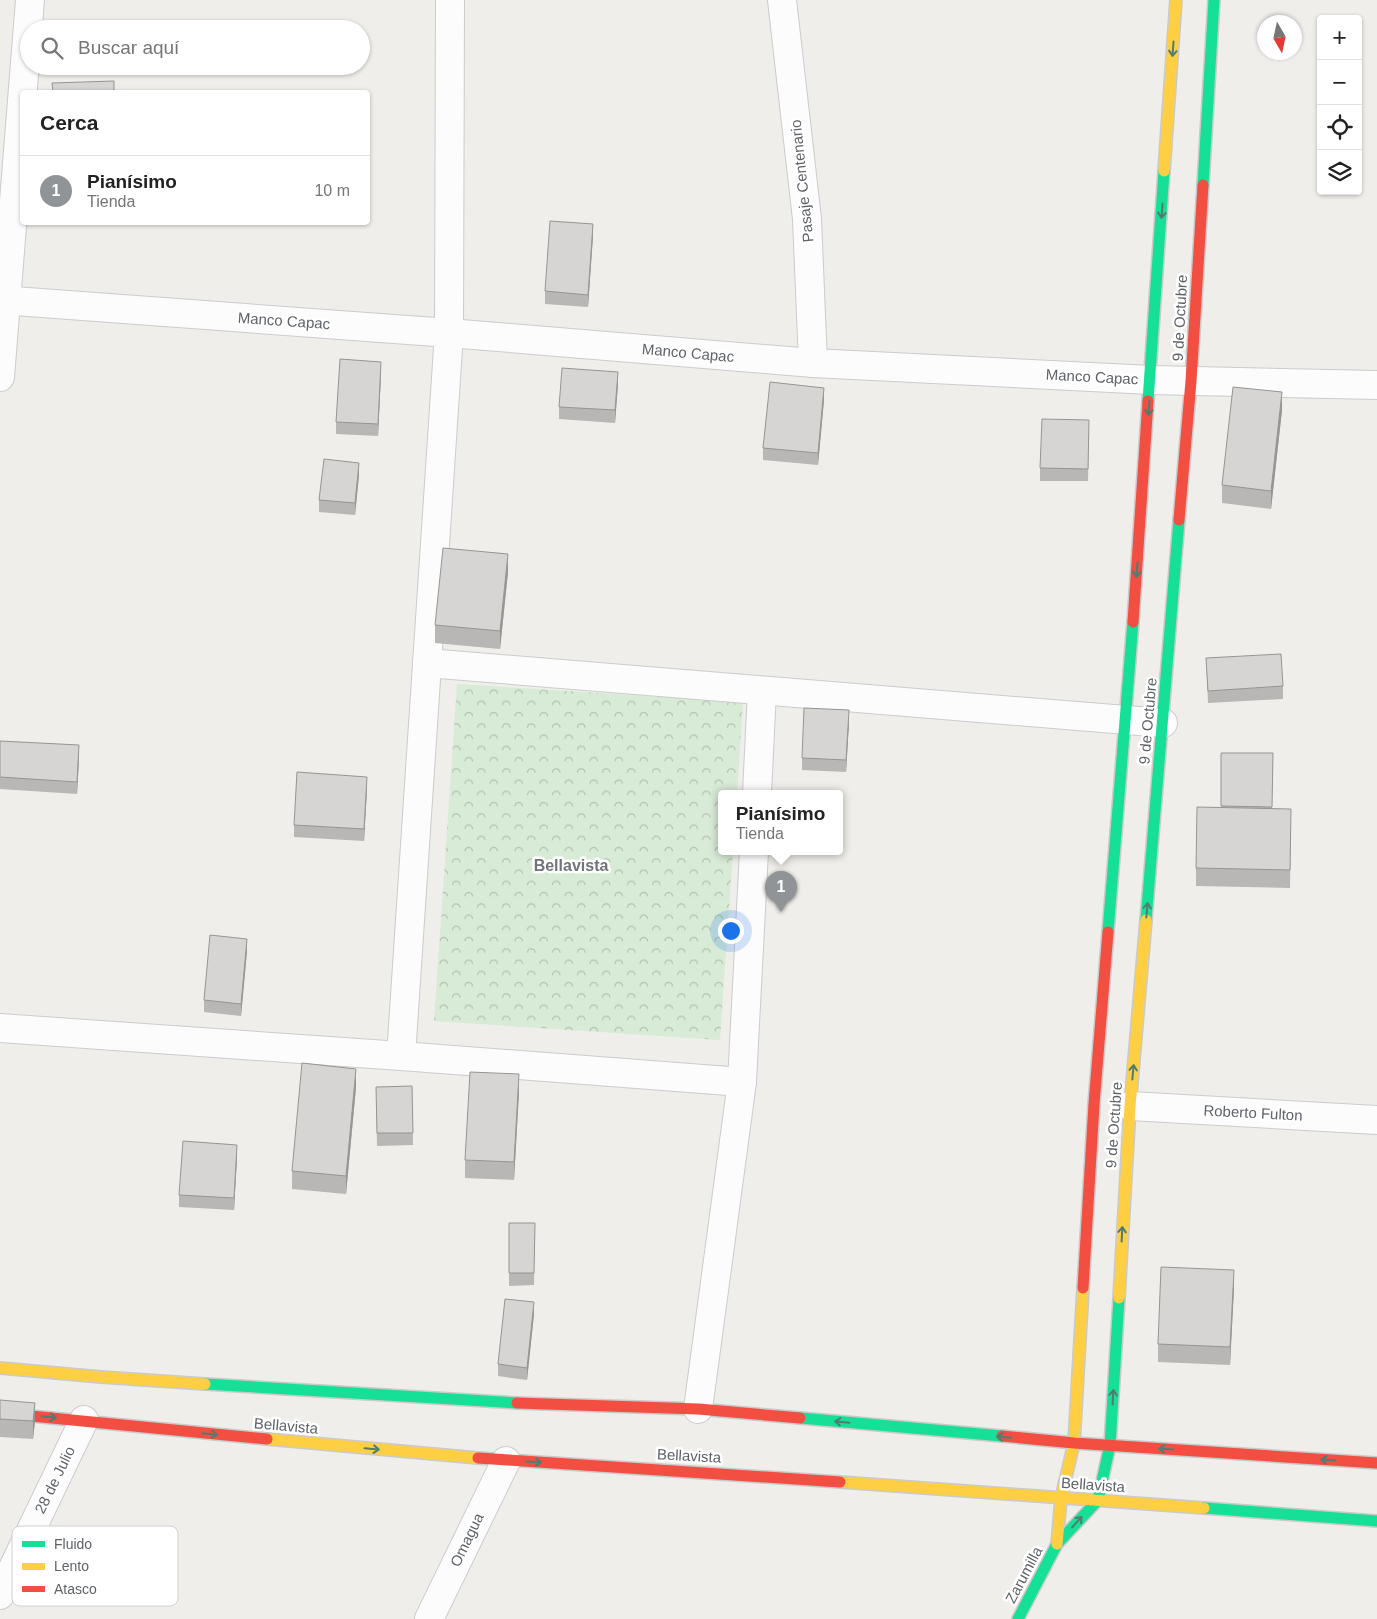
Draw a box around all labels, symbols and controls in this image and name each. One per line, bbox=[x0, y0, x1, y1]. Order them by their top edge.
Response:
north arrow bbox=[1257, 15, 1302, 60]
map controls bbox=[1317, 15, 1362, 195]
button: + bbox=[1317, 15, 1362, 60]
search box bbox=[20, 20, 370, 75]
icon: search bbox=[38, 34, 66, 62]
text: Buscar aquí bbox=[78, 37, 179, 58]
one-way arrow bbox=[1168, 40, 1177, 56]
button: − bbox=[1317, 60, 1362, 105]
button: locate bbox=[1317, 105, 1362, 150]
text: Cerca bbox=[40, 111, 98, 134]
street label: Pasaje Centenario bbox=[787, 119, 816, 243]
button: layers bbox=[1317, 150, 1362, 195]
text: Pianísimo bbox=[87, 171, 177, 192]
text: 1 bbox=[52, 182, 60, 199]
text: 10 m bbox=[314, 182, 350, 199]
text: Tienda bbox=[87, 193, 135, 210]
one-way arrow bbox=[1157, 203, 1167, 219]
street label: 9 de Octubre bbox=[1169, 274, 1190, 362]
street label: Manco Capac bbox=[237, 309, 331, 332]
street label: Manco Capac bbox=[641, 340, 735, 365]
street label: Manco Capac bbox=[1045, 366, 1139, 387]
one-way arrow bbox=[1144, 400, 1153, 416]
one-way arrow bbox=[1133, 562, 1142, 578]
street label: 9 de Octubre bbox=[1135, 677, 1160, 765]
popup bbox=[718, 790, 843, 855]
text: Pianísimo bbox=[736, 803, 825, 824]
text: Tienda bbox=[736, 825, 784, 842]
district label: Bellavista bbox=[534, 857, 608, 874]
pin: 1 bbox=[765, 871, 797, 912]
one-way arrow bbox=[1142, 903, 1152, 919]
your location bbox=[718, 918, 744, 944]
one-way arrow bbox=[1128, 1064, 1138, 1080]
street label: 9 de Octubre bbox=[1102, 1081, 1125, 1169]
street label: Roberto Fulton bbox=[1203, 1101, 1303, 1124]
one-way arrow bbox=[1118, 1227, 1127, 1243]
one-way arrow bbox=[1108, 1389, 1117, 1405]
one-way arrow bbox=[40, 1412, 56, 1422]
street label: Bellavista bbox=[253, 1414, 319, 1437]
one-way arrow bbox=[835, 1417, 851, 1427]
one-way arrow bbox=[202, 1429, 218, 1439]
one-way arrow bbox=[997, 1432, 1013, 1441]
street label: 28 de Julio bbox=[31, 1443, 78, 1516]
one-way arrow bbox=[364, 1444, 380, 1453]
one-way arrow bbox=[1159, 1444, 1175, 1454]
street label: Bellavista bbox=[657, 1445, 722, 1466]
one-way arrow bbox=[1321, 1455, 1337, 1465]
one-way arrow bbox=[526, 1458, 542, 1467]
street label: Bellavista bbox=[1060, 1474, 1126, 1495]
street label: Omagua bbox=[446, 1510, 487, 1569]
one-way arrow bbox=[1072, 1516, 1083, 1529]
legend bbox=[12, 1526, 178, 1606]
text: Fluido bbox=[54, 1536, 92, 1552]
street label: Zarumilla bbox=[1002, 1543, 1046, 1606]
text: Lento bbox=[54, 1558, 89, 1574]
text: Atasco bbox=[54, 1581, 97, 1597]

